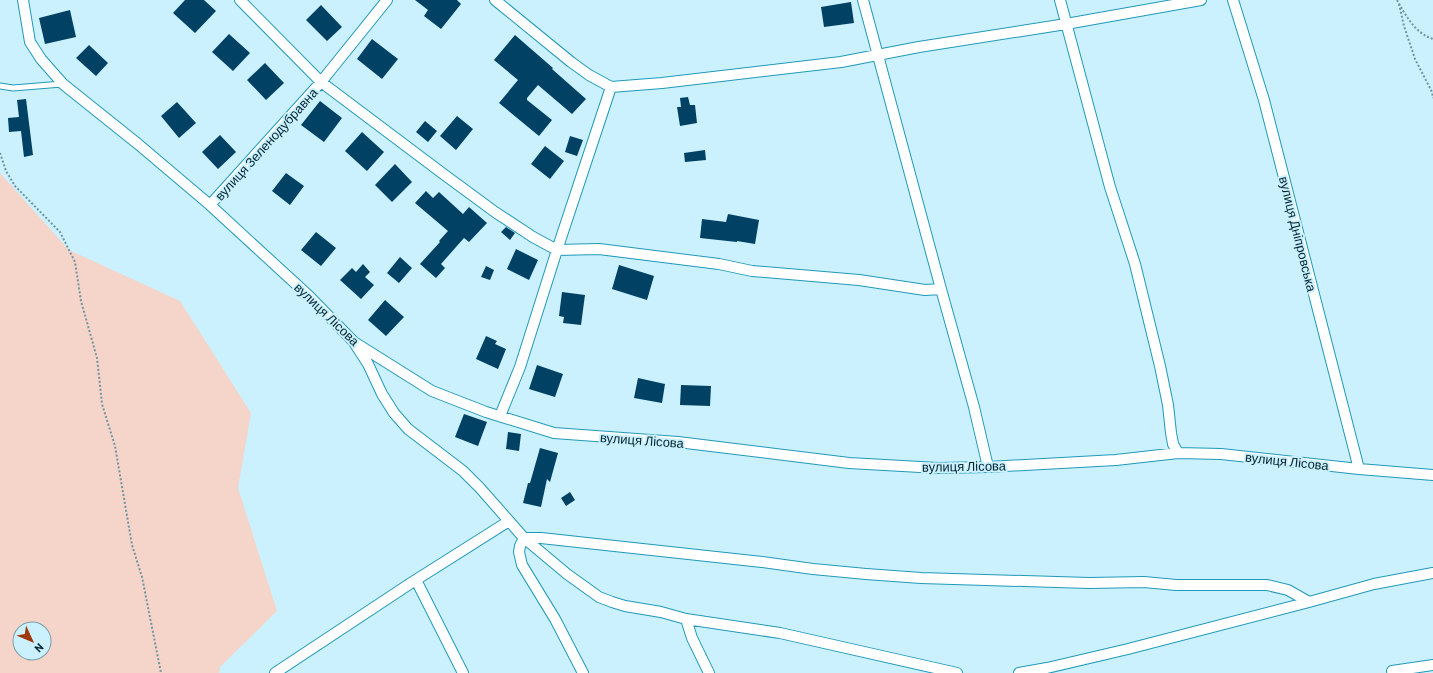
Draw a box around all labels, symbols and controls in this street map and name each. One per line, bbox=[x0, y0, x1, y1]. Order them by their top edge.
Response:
street label: вулиця Зеленодубравна bbox=[211, 84, 321, 204]
street label: вулиця Дніпровська bbox=[1276, 175, 1320, 294]
street label: вулиця Лісова bbox=[291, 279, 363, 349]
street label: вулиця Лісова bbox=[600, 429, 685, 451]
street label: вулиця Лісова bbox=[1244, 449, 1330, 473]
street label: вулиця Лісова bbox=[922, 457, 1007, 475]
north arrow bbox=[12, 621, 52, 661]
text: N bbox=[32, 641, 47, 655]

